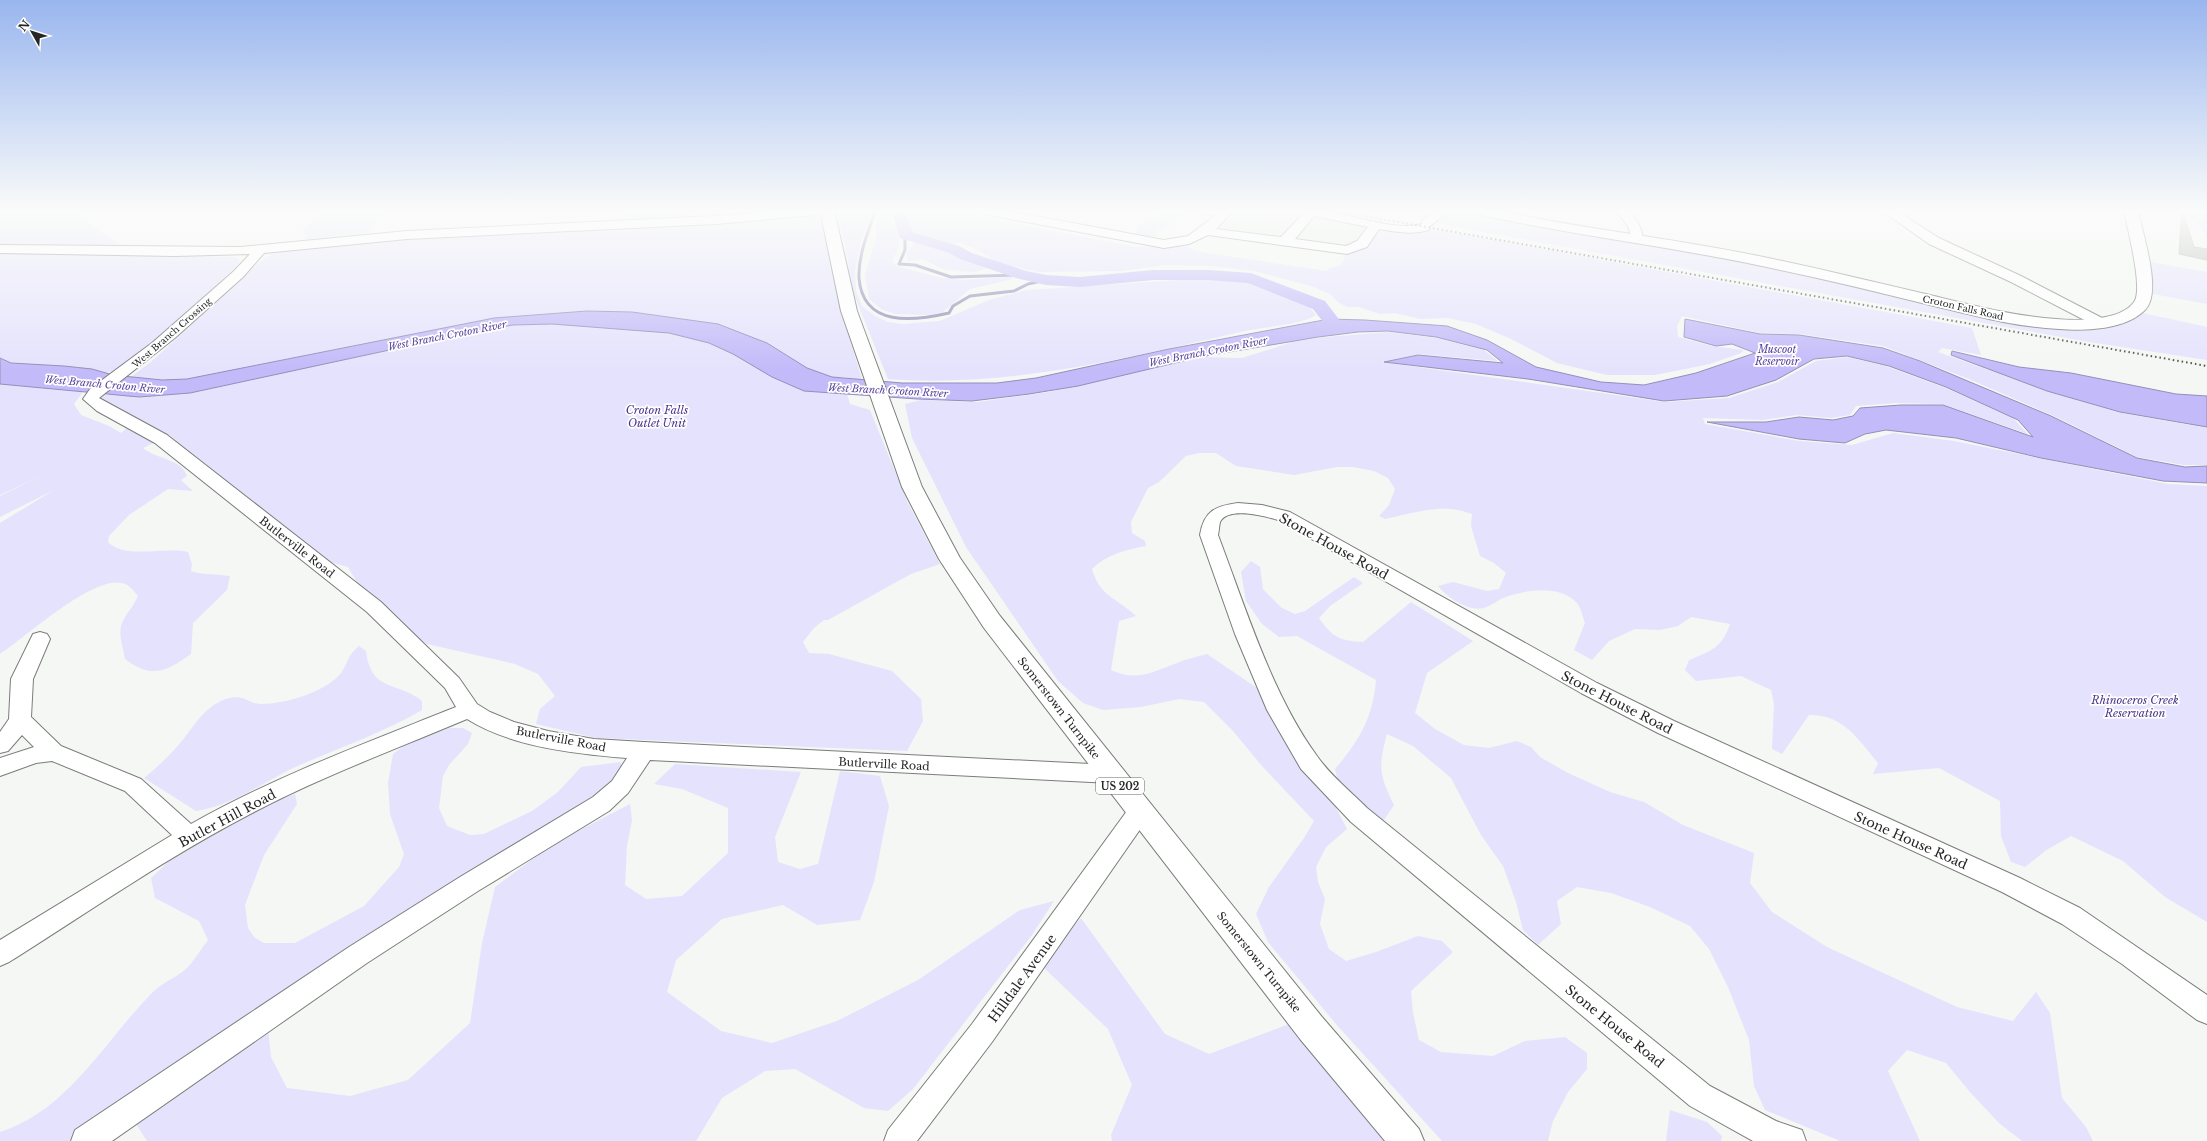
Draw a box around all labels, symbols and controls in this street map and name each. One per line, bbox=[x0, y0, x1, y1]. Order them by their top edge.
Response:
north arrow bbox=[12, 12, 52, 52]
text: N bbox=[16, 17, 33, 34]
street label: Croton Falls Road bbox=[1922, 293, 2005, 322]
street label: West Branch Crossing bbox=[129, 295, 214, 371]
water label: West Branch Croton River bbox=[387, 318, 508, 353]
water label: West Branch Croton River bbox=[1148, 334, 1269, 369]
water label: Muscoot Reservoir bbox=[1754, 343, 1799, 368]
water label: West Branch Croton River bbox=[44, 373, 166, 396]
water label: West Branch Croton River bbox=[827, 381, 949, 400]
park label: Croton Falls Outlet Unit bbox=[626, 403, 688, 430]
street label: Stone House Road bbox=[1276, 509, 1392, 584]
street label: Butlerville Road bbox=[257, 513, 338, 581]
street label: Somerstown Turnpike bbox=[1015, 654, 1103, 762]
street label: Stone House Road bbox=[1558, 667, 1675, 738]
park label: Rhinoceros Creek Reservation bbox=[2090, 693, 2179, 720]
street label: Butlerville Road bbox=[515, 723, 608, 755]
street label: Butlerville Road bbox=[838, 755, 931, 773]
road number: US 202 bbox=[1096, 778, 1144, 794]
street label: Butler Hill Road bbox=[176, 785, 279, 851]
street label: Stone House Road bbox=[1851, 808, 1970, 873]
street label: Somerstown Turnpike bbox=[1214, 909, 1304, 1015]
street label: Hilldale Avenue bbox=[985, 931, 1060, 1026]
street label: Stone House Road bbox=[1562, 981, 1668, 1072]

